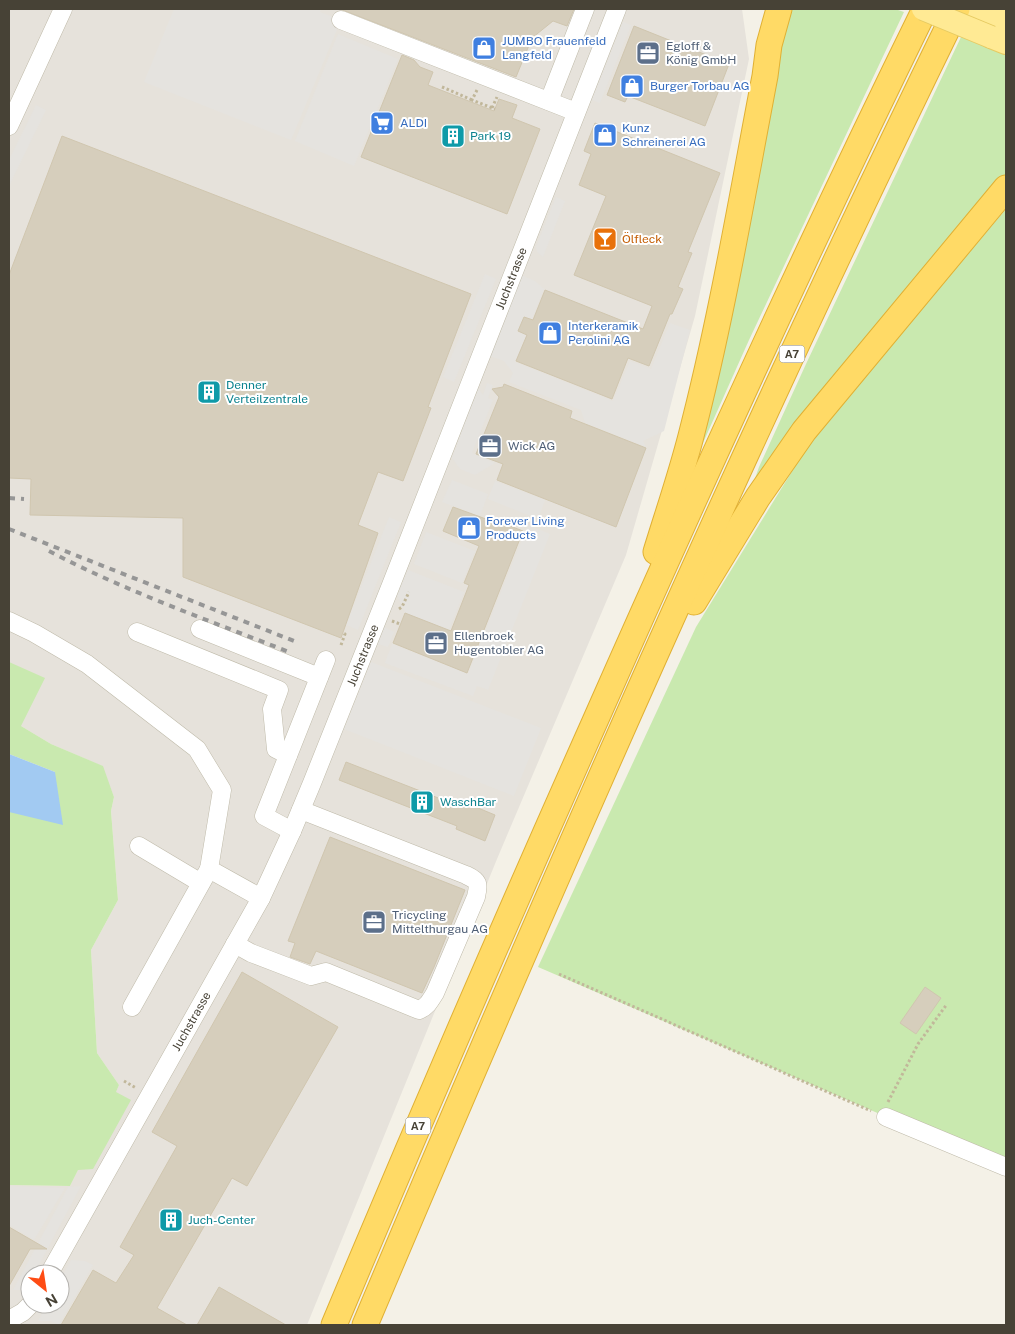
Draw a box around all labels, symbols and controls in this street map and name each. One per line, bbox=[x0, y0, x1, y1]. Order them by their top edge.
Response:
place label: JUMBO Frauenfeld Langfeld bbox=[502, 34, 606, 62]
shop icon: JUMBO Frauenfeld Langfeld bbox=[471, 35, 497, 61]
place label: Egloff & König GmbH bbox=[666, 39, 736, 67]
office icon: Egloff & König GmbH bbox=[635, 40, 661, 66]
shop icon: Burger Torbau AG bbox=[619, 73, 645, 99]
place label: Burger Torbau AG bbox=[650, 79, 750, 93]
supermarket icon: ALDI bbox=[369, 110, 395, 136]
place label: ALDI bbox=[400, 116, 427, 130]
place label: Kunz Schreinerei AG bbox=[622, 121, 706, 149]
shop icon: Kunz Schreinerei AG bbox=[592, 122, 618, 148]
building icon: Park 19 bbox=[440, 123, 466, 149]
place label: Park 19 bbox=[470, 129, 511, 143]
bar icon: Ölfleck bbox=[592, 226, 618, 252]
place label: Ölfleck bbox=[622, 232, 662, 246]
street label: Juchstrasse bbox=[493, 245, 530, 311]
place label: Interkeramik Perolini AG bbox=[568, 319, 639, 347]
shop icon: Interkeramik Perolini AG bbox=[537, 320, 563, 346]
road number: A7 bbox=[780, 346, 804, 362]
place label: Denner Verteilzentrale bbox=[226, 378, 308, 406]
building icon: Denner Verteilzentrale bbox=[196, 379, 222, 405]
office icon: Wick AG bbox=[477, 433, 503, 459]
place label: Wick AG bbox=[508, 439, 555, 453]
place label: Forever Living Products bbox=[486, 514, 565, 542]
shop icon: Forever Living Products bbox=[456, 515, 482, 541]
street label: Juchstrasse bbox=[344, 622, 382, 688]
place label: Ellenbroek Hugentobler AG bbox=[454, 629, 544, 657]
office icon: Ellenbroek Hugentobler AG bbox=[423, 630, 449, 656]
building icon: WaschBar bbox=[409, 789, 435, 815]
place label: WaschBar bbox=[440, 795, 497, 809]
place label: Tricycling Mittelthurgau AG bbox=[392, 908, 488, 936]
office icon: Tricycling Mittelthurgau AG bbox=[361, 909, 387, 935]
street label: Juchstrasse bbox=[169, 989, 214, 1053]
road number: A7 bbox=[406, 1118, 430, 1134]
building icon: Juch-Center bbox=[158, 1207, 184, 1233]
place label: Juch-Center bbox=[188, 1213, 256, 1227]
north arrow bbox=[20, 1264, 70, 1314]
text: N bbox=[43, 1291, 60, 1310]

